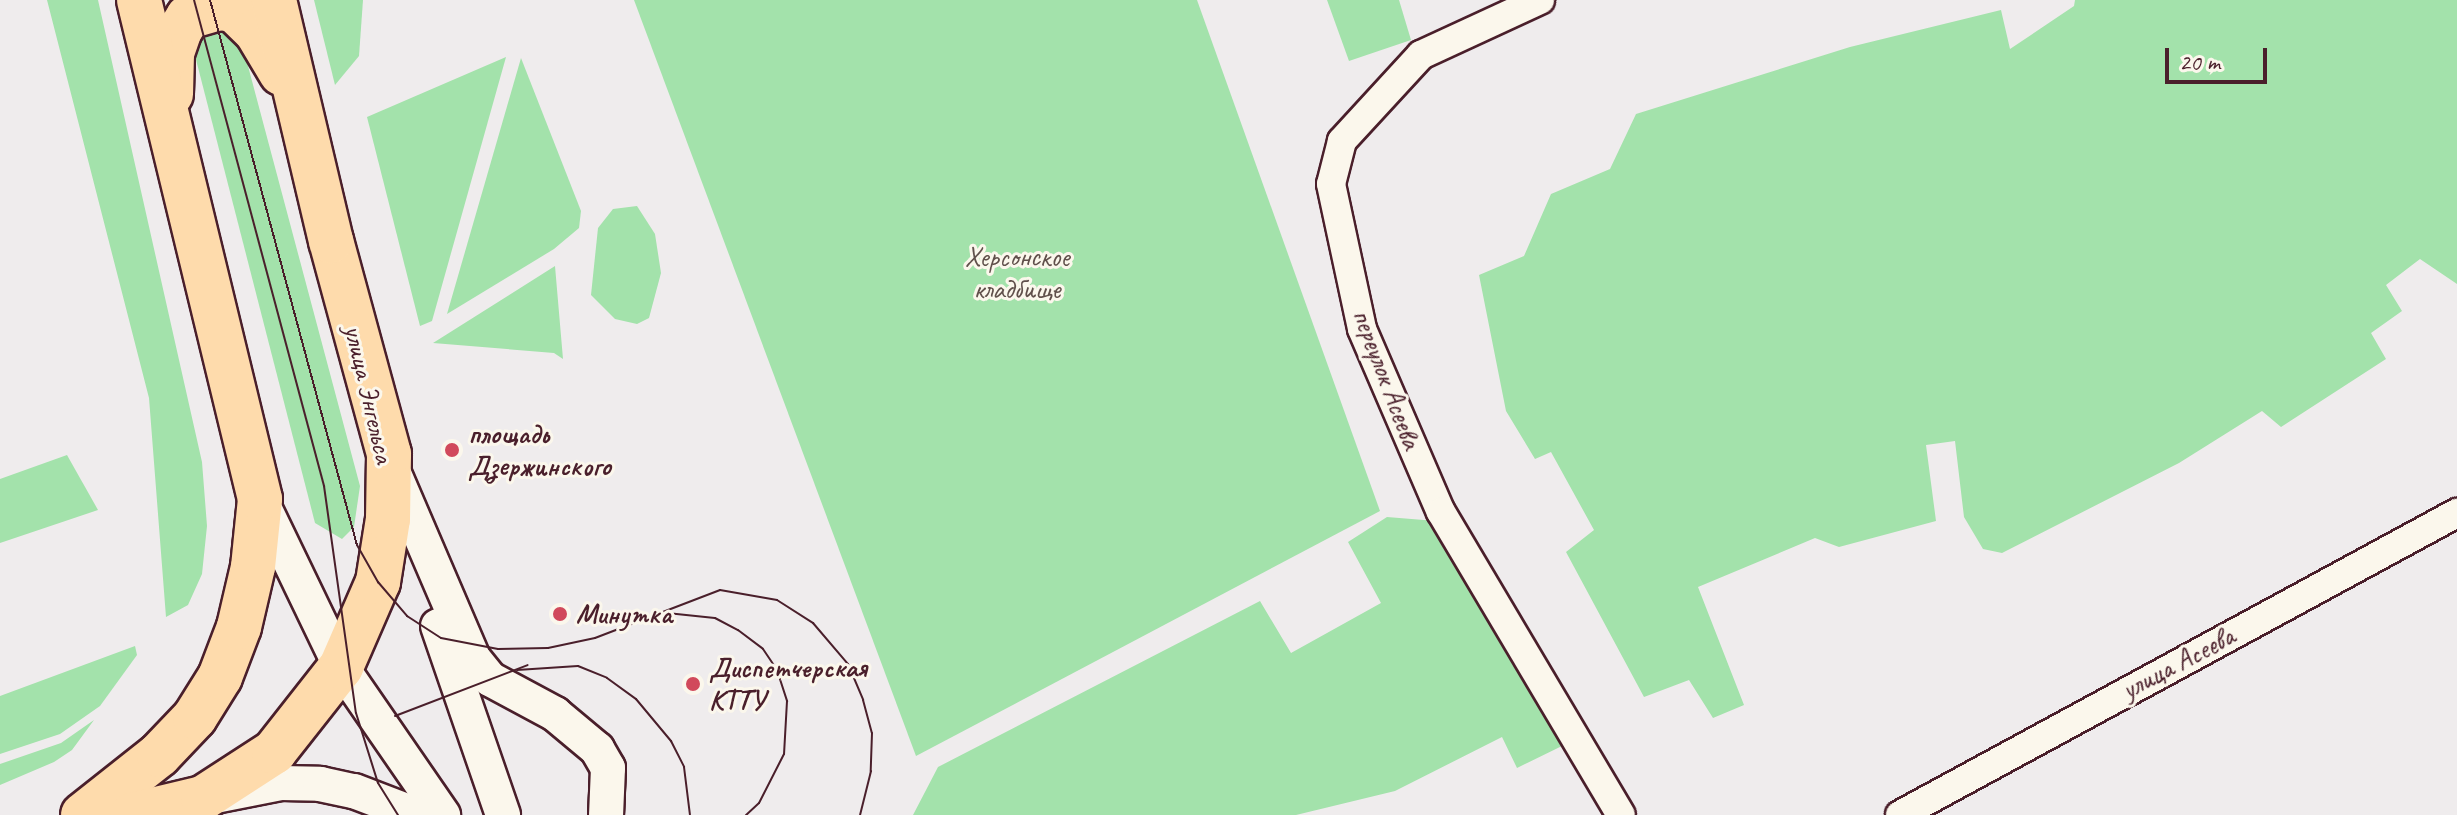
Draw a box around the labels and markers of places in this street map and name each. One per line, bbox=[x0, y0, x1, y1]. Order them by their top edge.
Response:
place label: площадь Дзержинского bbox=[468, 417, 611, 483]
marker: площадь Дзержинского bbox=[443, 441, 461, 459]
place label: Минутка bbox=[576, 597, 672, 631]
marker: Минутка bbox=[551, 605, 569, 623]
place label: Диспетчерская КТТУ bbox=[709, 651, 867, 717]
marker: Диспетчерская КТТУ bbox=[684, 675, 702, 693]

